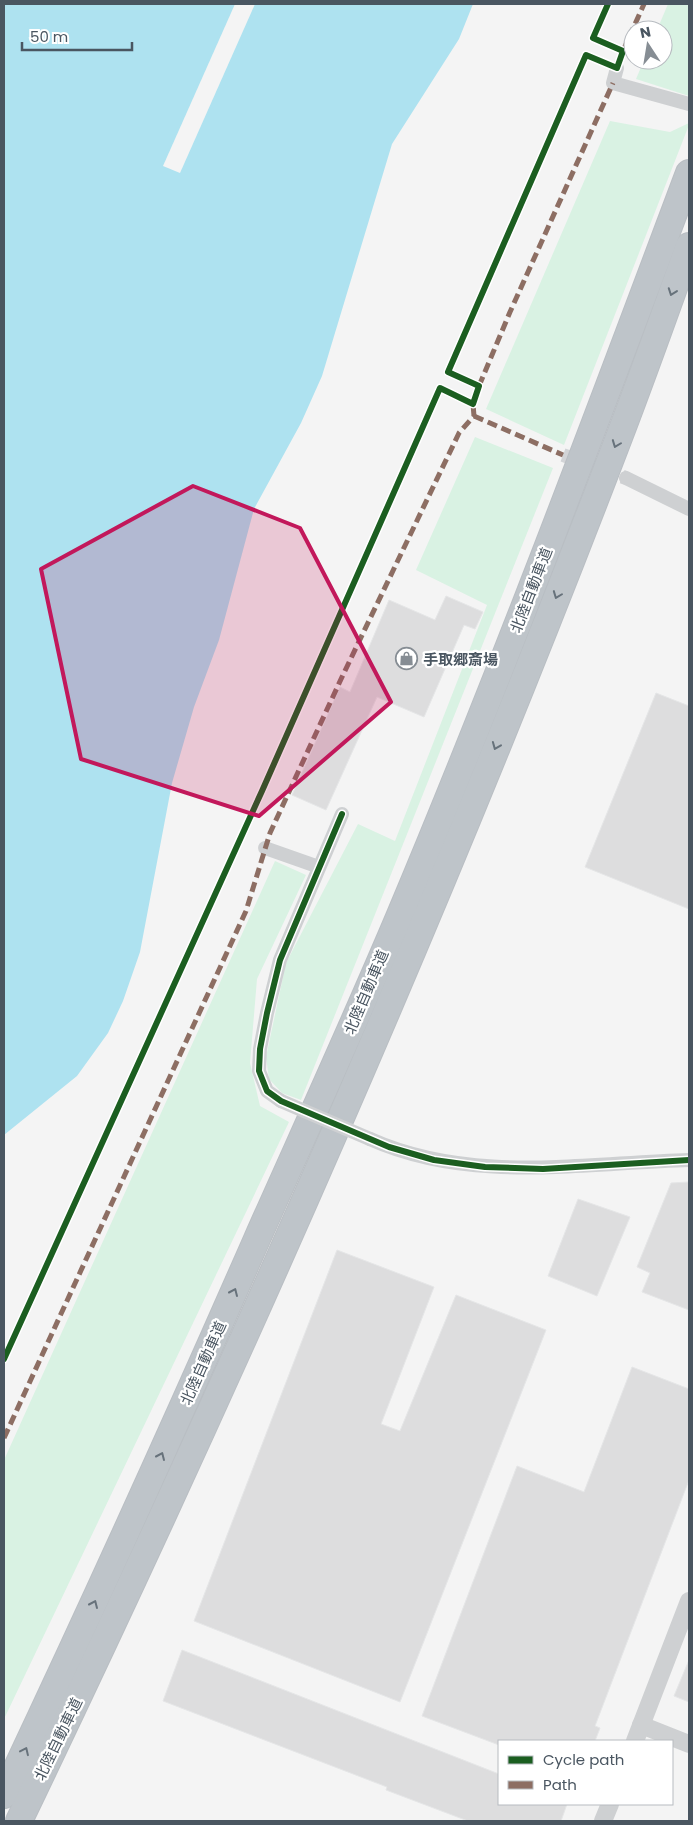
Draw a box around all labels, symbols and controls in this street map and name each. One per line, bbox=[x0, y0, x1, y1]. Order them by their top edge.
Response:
scale bar bbox=[22, 20, 132, 52]
north arrow bbox=[623, 20, 673, 70]
text: N bbox=[638, 21, 653, 43]
text: 50 m bbox=[30, 26, 68, 47]
one-way arrow bbox=[668, 287, 678, 295]
one-way arrow bbox=[612, 439, 623, 448]
street label: 北陸自動車道 bbox=[505, 544, 557, 636]
one-way arrow bbox=[553, 591, 563, 599]
shop icon: 手取郷斎場 bbox=[395, 647, 419, 671]
place label: 手取郷斎場 bbox=[423, 649, 498, 670]
one-way arrow bbox=[492, 741, 503, 750]
street label: 北陸自動車道 bbox=[339, 946, 393, 1038]
one-way arrow bbox=[228, 1288, 239, 1297]
street label: 北陸自動車道 bbox=[175, 1318, 231, 1408]
one-way arrow bbox=[155, 1452, 166, 1461]
one-way arrow bbox=[88, 1600, 98, 1609]
street label: 北陸自動車道 bbox=[29, 1694, 87, 1784]
legend bbox=[498, 1740, 673, 1805]
one-way arrow bbox=[18, 1747, 29, 1756]
text: Cycle path bbox=[543, 1749, 624, 1770]
text: Path bbox=[543, 1774, 577, 1795]

